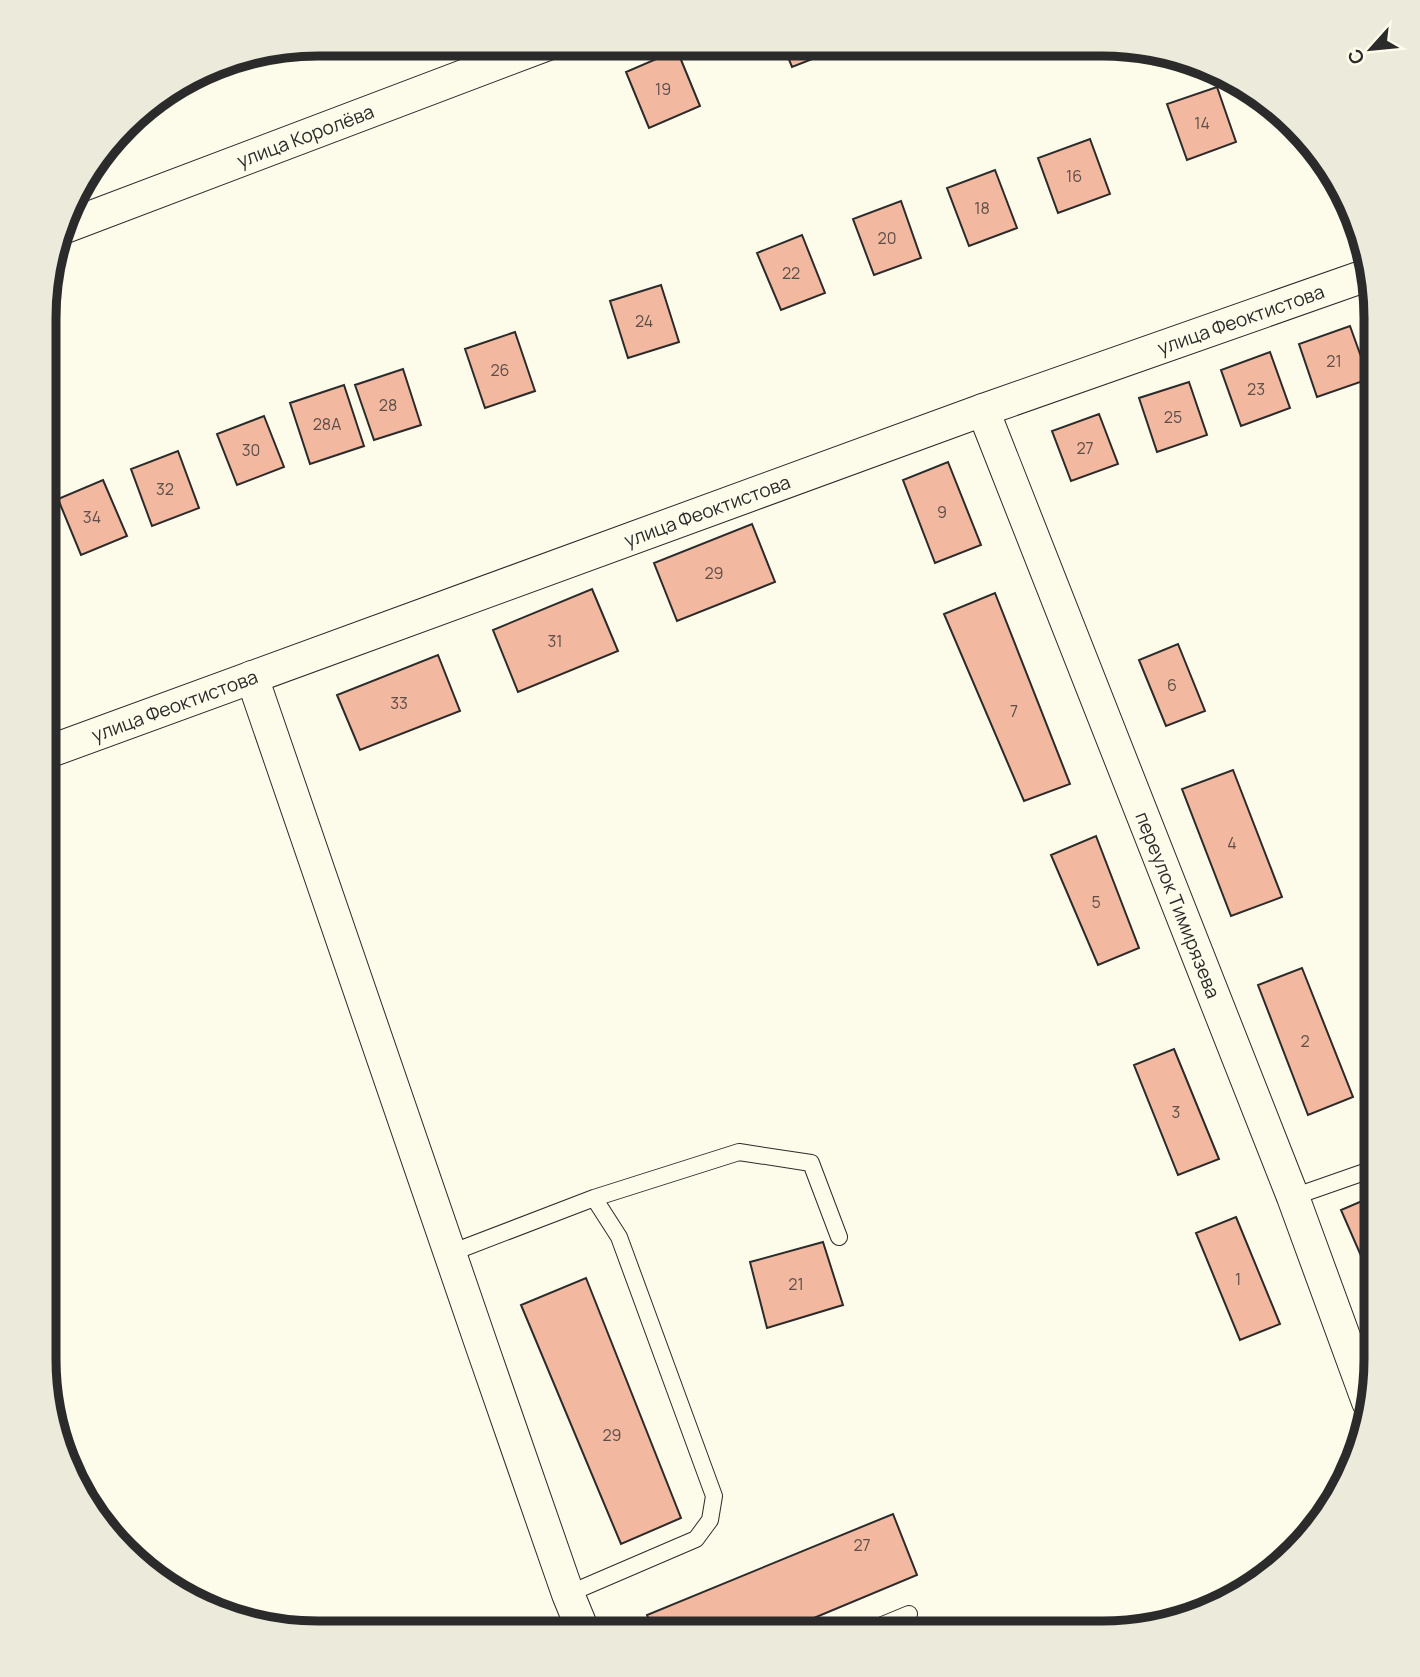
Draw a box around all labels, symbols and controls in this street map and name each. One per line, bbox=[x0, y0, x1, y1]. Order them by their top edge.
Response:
north arrow bbox=[1336, 14, 1406, 84]
text: С bbox=[1341, 45, 1371, 69]
house number: 19 bbox=[655, 78, 671, 100]
street label: улица Королёва bbox=[233, 98, 378, 174]
house number: 14 bbox=[1194, 112, 1210, 134]
house number: 16 bbox=[1066, 165, 1082, 187]
house number: 18 bbox=[974, 197, 990, 219]
house number: 20 bbox=[878, 227, 896, 249]
house number: 22 bbox=[782, 262, 800, 284]
street label: улица Феоктистова bbox=[1154, 278, 1328, 361]
house number: 24 bbox=[635, 310, 653, 332]
house number: 21 bbox=[1326, 350, 1342, 372]
house number: 26 bbox=[490, 359, 510, 381]
house number: 23 bbox=[1247, 378, 1265, 400]
house number: 28 bbox=[379, 394, 397, 416]
house number: 25 bbox=[1164, 406, 1182, 428]
house number: 28А bbox=[313, 413, 341, 435]
house number: 27 bbox=[1076, 437, 1094, 459]
house number: 30 bbox=[242, 439, 260, 461]
street label: улица Феоктистова bbox=[620, 469, 794, 553]
house number: 32 bbox=[156, 478, 174, 500]
house number: 9 bbox=[937, 501, 947, 523]
house number: 34 bbox=[83, 506, 101, 528]
house number: 29 bbox=[704, 562, 724, 584]
house number: 31 bbox=[547, 630, 563, 652]
street label: улица Феоктистова bbox=[88, 663, 261, 748]
house number: 6 bbox=[1167, 674, 1177, 696]
house number: 33 bbox=[390, 692, 408, 714]
house number: 7 bbox=[1010, 700, 1018, 722]
street label: переулок Тимирязева bbox=[1129, 808, 1226, 1002]
house number: 4 bbox=[1227, 832, 1237, 854]
house number: 5 bbox=[1091, 891, 1101, 913]
house number: 2 bbox=[1300, 1030, 1310, 1052]
house number: 3 bbox=[1172, 1101, 1180, 1123]
house number: 1 bbox=[1235, 1268, 1241, 1290]
house number: 21 bbox=[788, 1273, 804, 1295]
house number: 29 bbox=[602, 1424, 622, 1446]
house number: 27 bbox=[853, 1534, 871, 1556]

